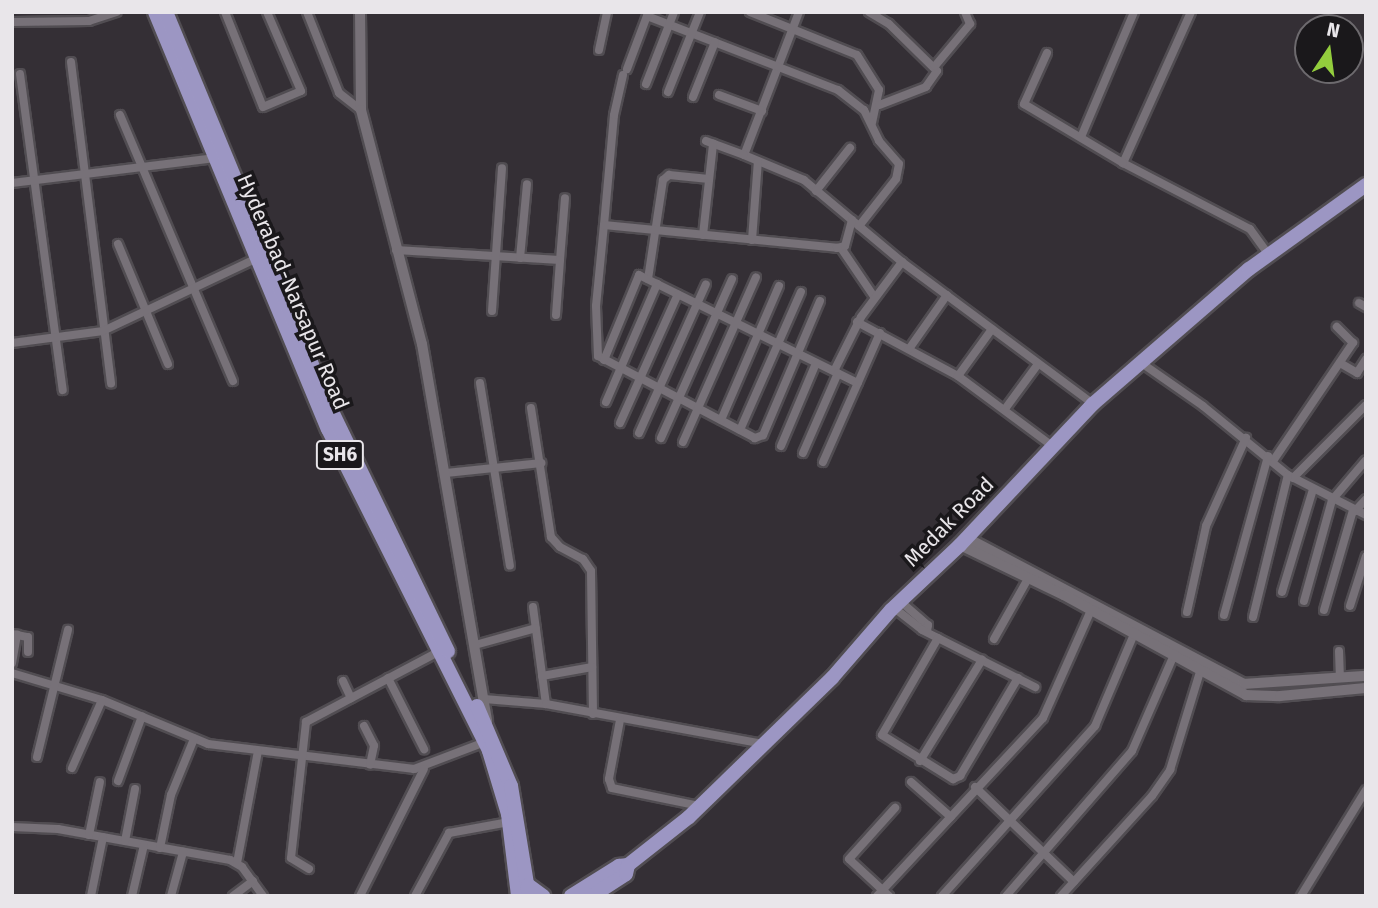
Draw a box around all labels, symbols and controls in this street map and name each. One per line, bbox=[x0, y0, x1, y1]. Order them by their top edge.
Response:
north arrow bbox=[1294, 14, 1364, 84]
text: N bbox=[1325, 17, 1342, 43]
street label: Hyderabad-Narsapur Road bbox=[232, 170, 354, 414]
road number: SH6 bbox=[316, 440, 364, 470]
street label: Medak Road bbox=[899, 472, 999, 572]

